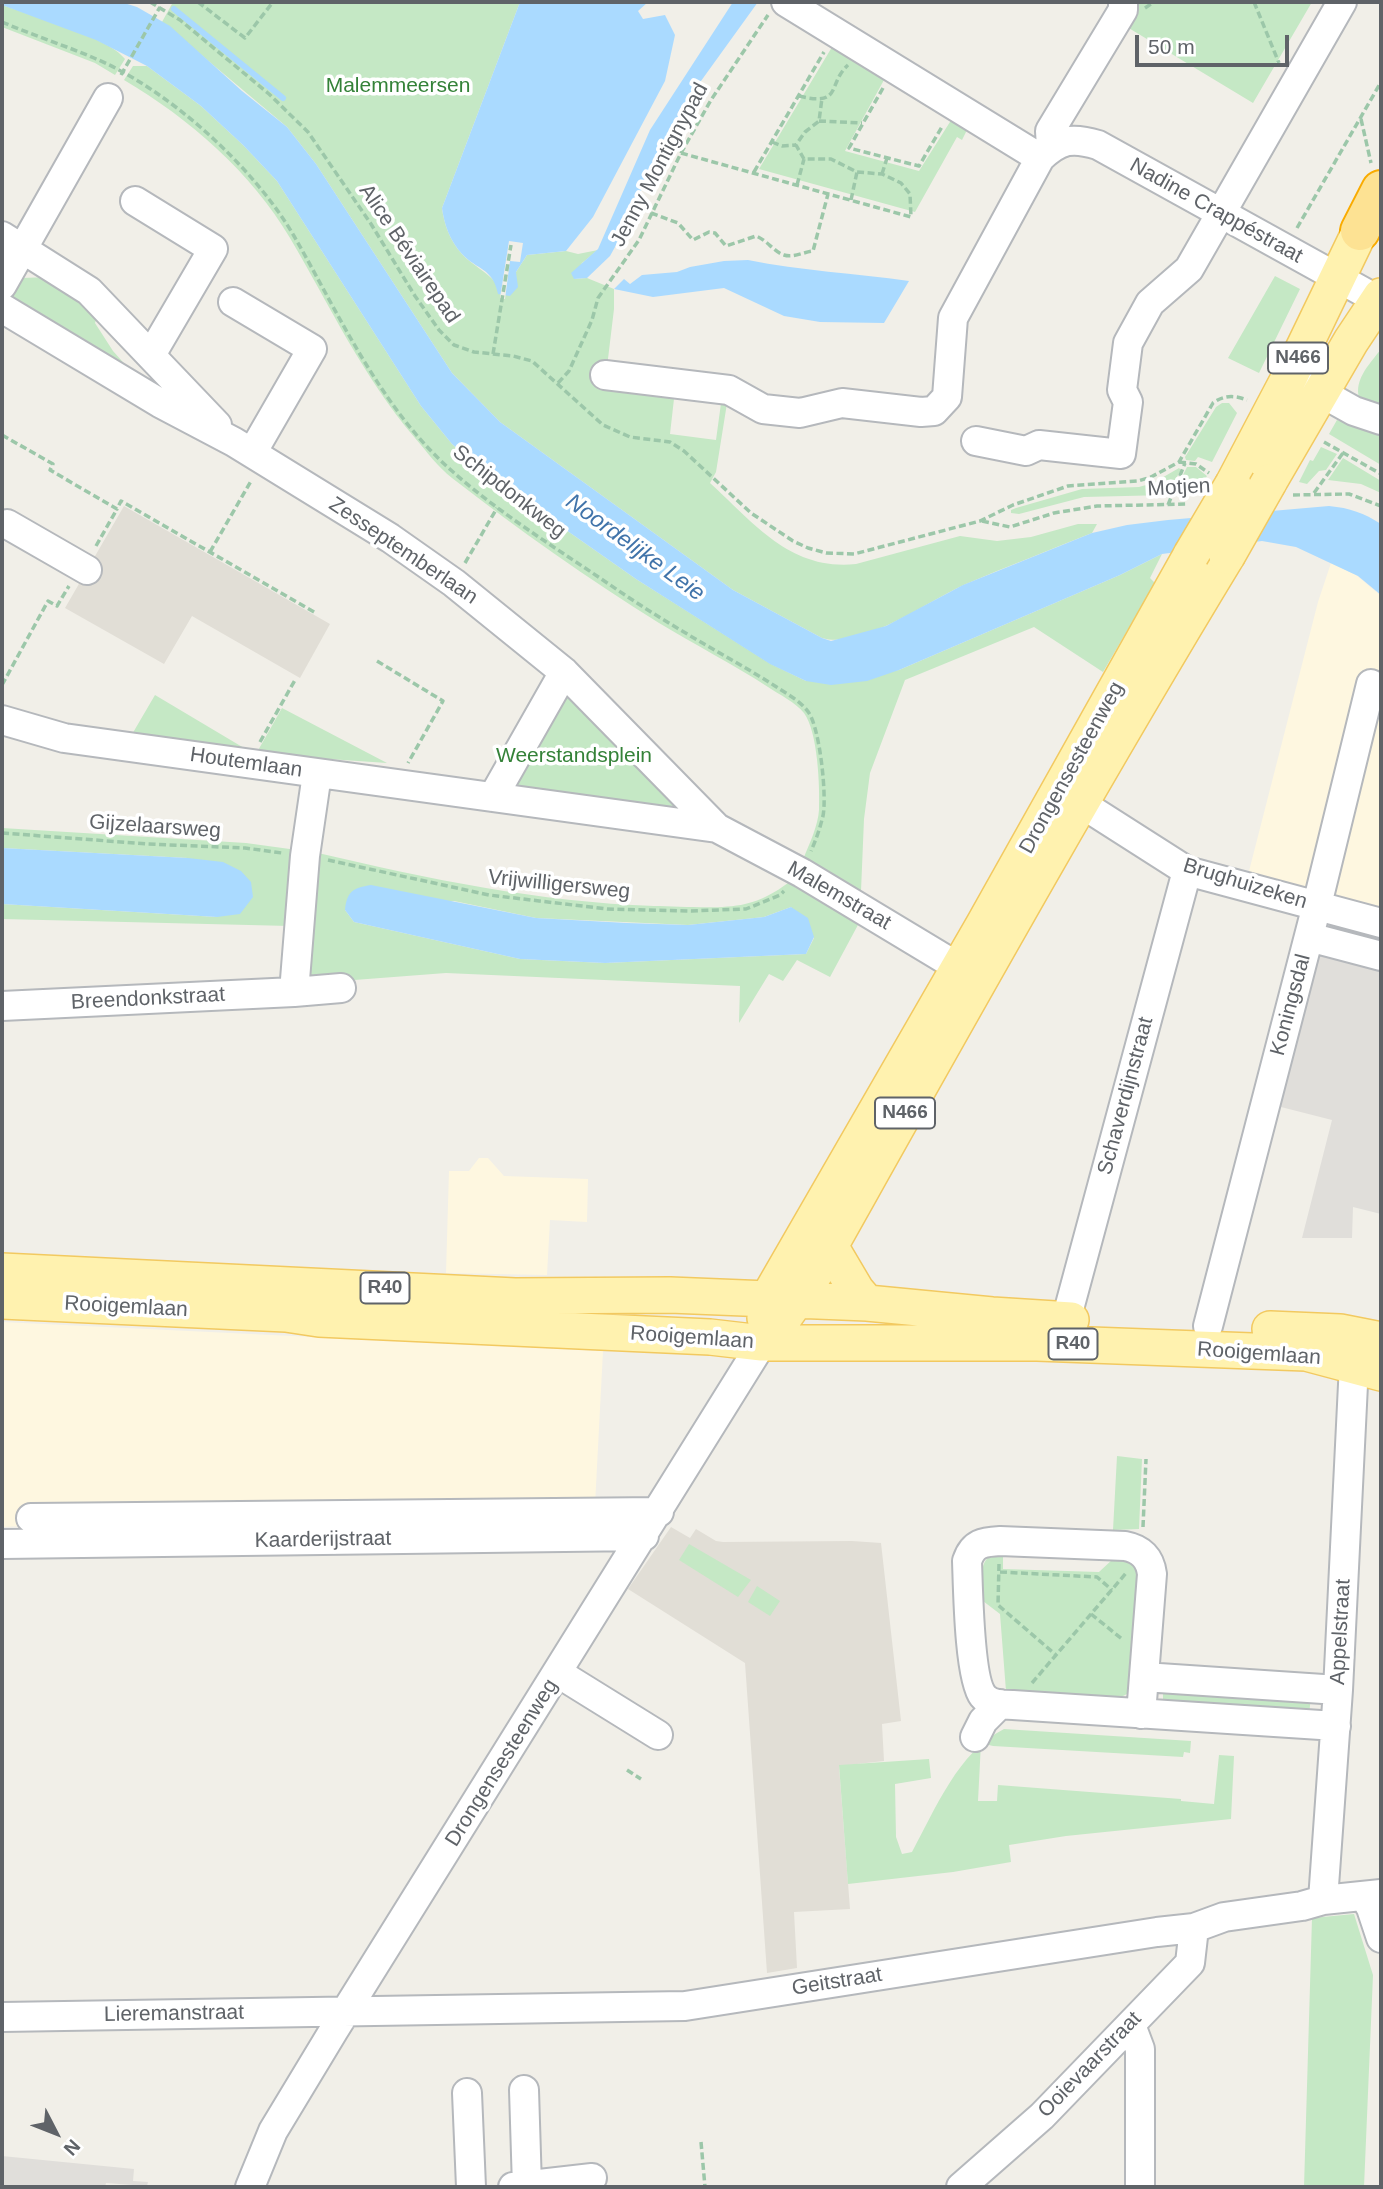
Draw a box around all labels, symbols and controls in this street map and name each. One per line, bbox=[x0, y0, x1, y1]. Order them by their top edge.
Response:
scale bar bbox=[1138, 21, 1292, 65]
text: 50 m bbox=[1148, 35, 1195, 58]
park label: Malemmeersen bbox=[326, 73, 470, 99]
street label: Jenny Montignypad bbox=[606, 79, 714, 251]
street label: Nadine Crappéstraat bbox=[1125, 153, 1307, 269]
street label: Alice Béviairepad bbox=[353, 180, 465, 328]
road number: N466 bbox=[1268, 342, 1328, 374]
street label: Schipdonkweg bbox=[447, 440, 571, 544]
street label: Motjen bbox=[1147, 474, 1211, 502]
water label: Noordelijke Leie bbox=[560, 488, 710, 608]
street label: Zesseptemberlaan bbox=[324, 492, 482, 610]
street label: Drongensesteenweg bbox=[1014, 678, 1130, 858]
street label: Houtemlaan bbox=[188, 743, 304, 783]
park label: Weerstandsplein bbox=[496, 743, 652, 769]
street label: Gijzelaarsweg bbox=[88, 810, 222, 844]
street label: Brughuizeken bbox=[1180, 853, 1310, 915]
street label: Malemstraat bbox=[783, 856, 895, 936]
street label: Vrijwilligersweg bbox=[487, 865, 631, 905]
street label: Koningsdal bbox=[1265, 952, 1317, 1058]
street label: Breendonkstraat bbox=[70, 982, 226, 1016]
street label: Schaverdijnstraat bbox=[1093, 1014, 1159, 1178]
road number: N466 bbox=[875, 1098, 935, 1128]
road number: R40 bbox=[360, 1272, 410, 1304]
street label: Rooigemlaan bbox=[64, 1291, 188, 1323]
street label: Rooigemlaan bbox=[629, 1321, 755, 1355]
road number: R40 bbox=[1048, 1328, 1098, 1360]
street label: Rooigemlaan bbox=[1196, 1337, 1322, 1371]
street label: Kaarderijstraat bbox=[255, 1526, 391, 1554]
street label: Appelstraat bbox=[1326, 1578, 1356, 1686]
street label: Drongensesteenweg bbox=[440, 1675, 564, 1851]
street label: Geitstraat bbox=[790, 1962, 884, 2002]
street label: Lieremanstraat bbox=[104, 2000, 244, 2028]
street label: Ooievaarstraat bbox=[1033, 2007, 1147, 2123]
north arrow bbox=[21, 2098, 91, 2168]
text: N bbox=[60, 2135, 84, 2160]

